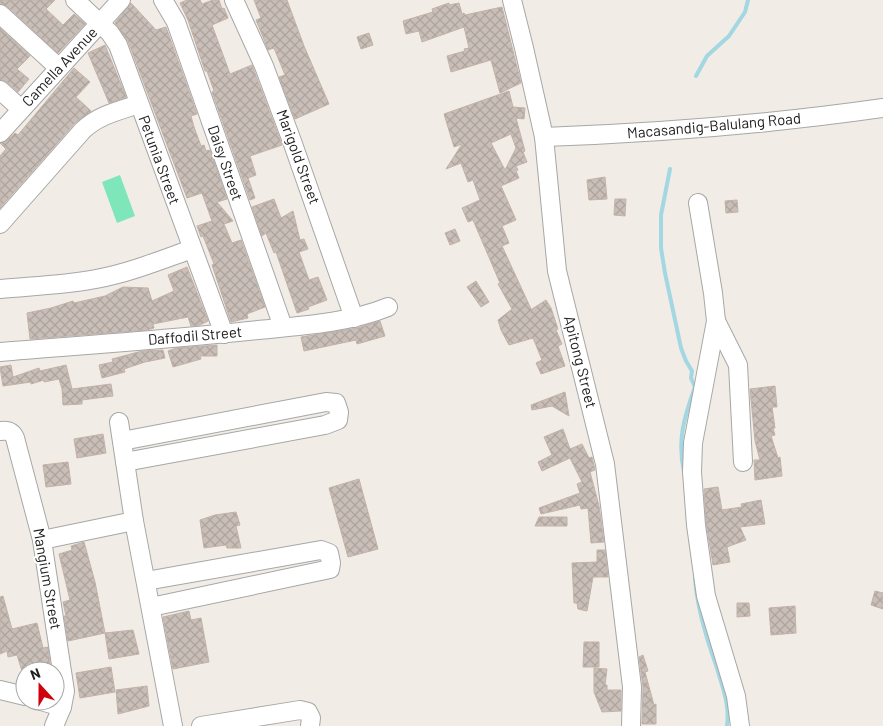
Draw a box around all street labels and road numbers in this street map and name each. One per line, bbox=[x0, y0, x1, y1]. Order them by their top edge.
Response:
street label: Camella Avenue bbox=[18, 23, 101, 110]
street label: Marigold Street bbox=[273, 107, 324, 206]
street label: Macasandig-Balulang Road bbox=[626, 108, 802, 142]
street label: Petunia Street bbox=[135, 113, 184, 207]
street label: Daisy Street bbox=[205, 123, 247, 203]
street label: Apitong Street bbox=[561, 314, 601, 410]
street label: Daffodil Street bbox=[147, 322, 243, 348]
street label: Mangium Street bbox=[30, 527, 66, 631]

